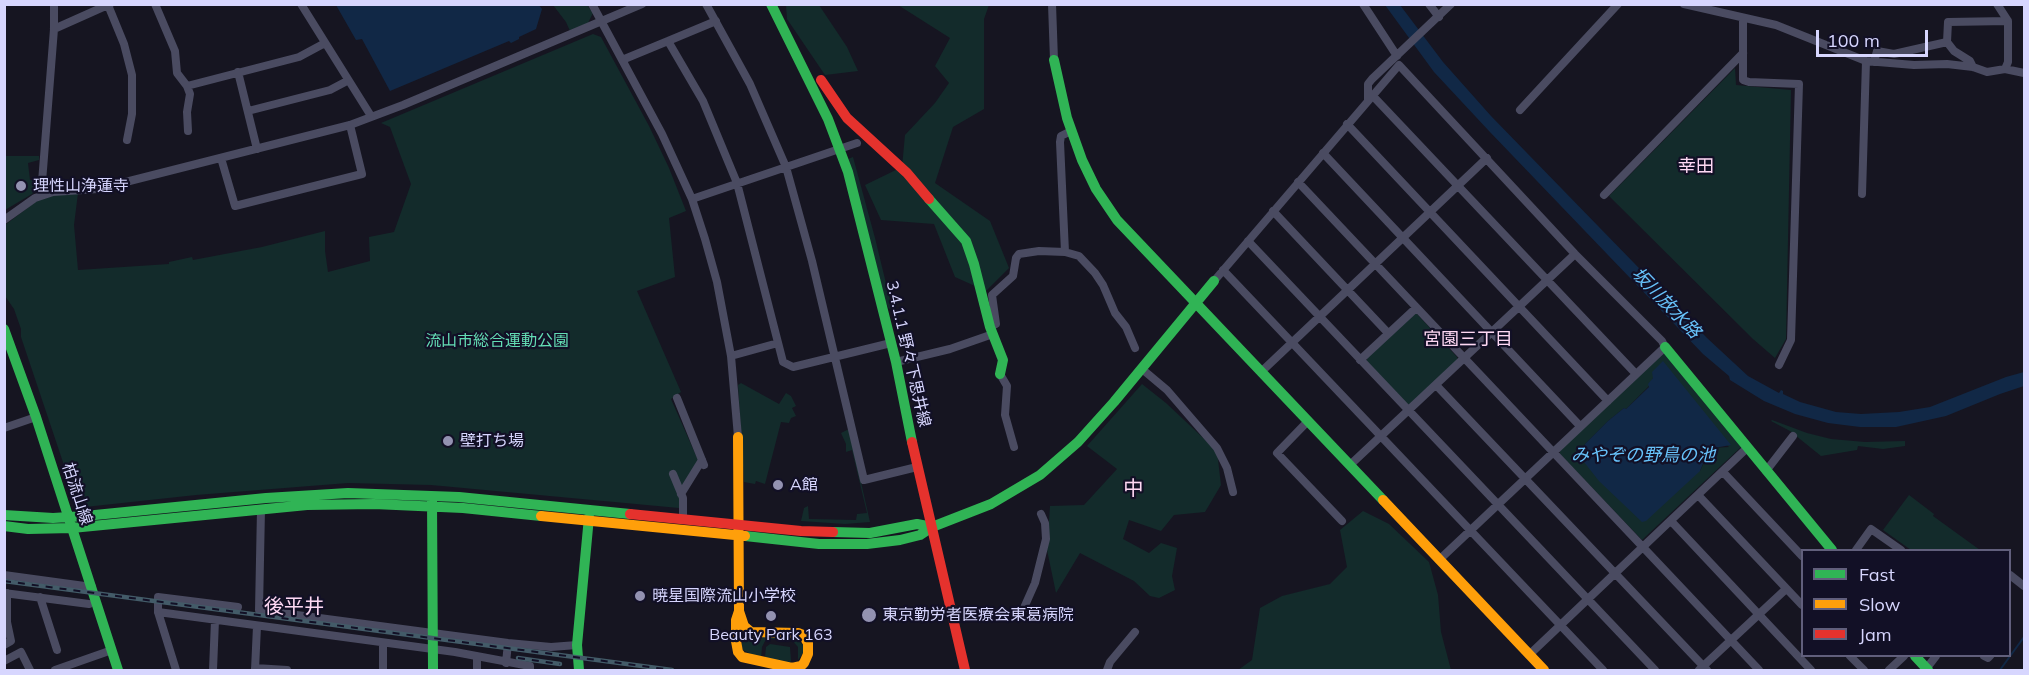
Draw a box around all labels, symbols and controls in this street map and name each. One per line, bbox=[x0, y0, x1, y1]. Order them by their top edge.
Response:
scale bar bbox=[1819, 18, 1932, 56]
text: 100 m bbox=[1827, 29, 1880, 52]
district label: 幸田 bbox=[1678, 156, 1714, 178]
place label: 理性山浄蓮寺 bbox=[33, 176, 129, 196]
marker: 理性山浄蓮寺 bbox=[14, 179, 28, 193]
water label: 坂川放水路 bbox=[1627, 263, 1705, 343]
street label: 3.4.1.1 野々下思井線 bbox=[882, 279, 934, 429]
district label: 宮園三丁目 bbox=[1423, 329, 1513, 351]
park label: 流山市総合運動公園 bbox=[425, 331, 569, 351]
place label: 壁打ち場 bbox=[460, 431, 524, 451]
marker: 壁打ち場 bbox=[441, 434, 455, 448]
water label: みやぞの野鳥の池 bbox=[1571, 445, 1715, 467]
street label: 柏流山線 bbox=[58, 461, 96, 527]
place label: A館 bbox=[790, 475, 818, 495]
district label: 中 bbox=[1123, 477, 1143, 501]
marker: A館 bbox=[771, 478, 785, 492]
legend bbox=[1801, 549, 2011, 657]
text: Fast bbox=[1859, 563, 1895, 586]
place label: 暁星国際流山小学校 bbox=[652, 586, 796, 606]
marker: 暁星国際流山小学校 bbox=[633, 589, 647, 603]
text: Slow bbox=[1859, 593, 1900, 616]
district label: 後平井 bbox=[264, 595, 324, 619]
place label: 東京勤労者医療会東葛病院 bbox=[882, 605, 1074, 625]
marker: 東京勤労者医療会東葛病院 bbox=[860, 606, 878, 624]
marker: Beauty Park 163 bbox=[764, 609, 778, 623]
text: Jam bbox=[1859, 623, 1892, 646]
place label: Beauty Park 163 bbox=[709, 625, 833, 645]

